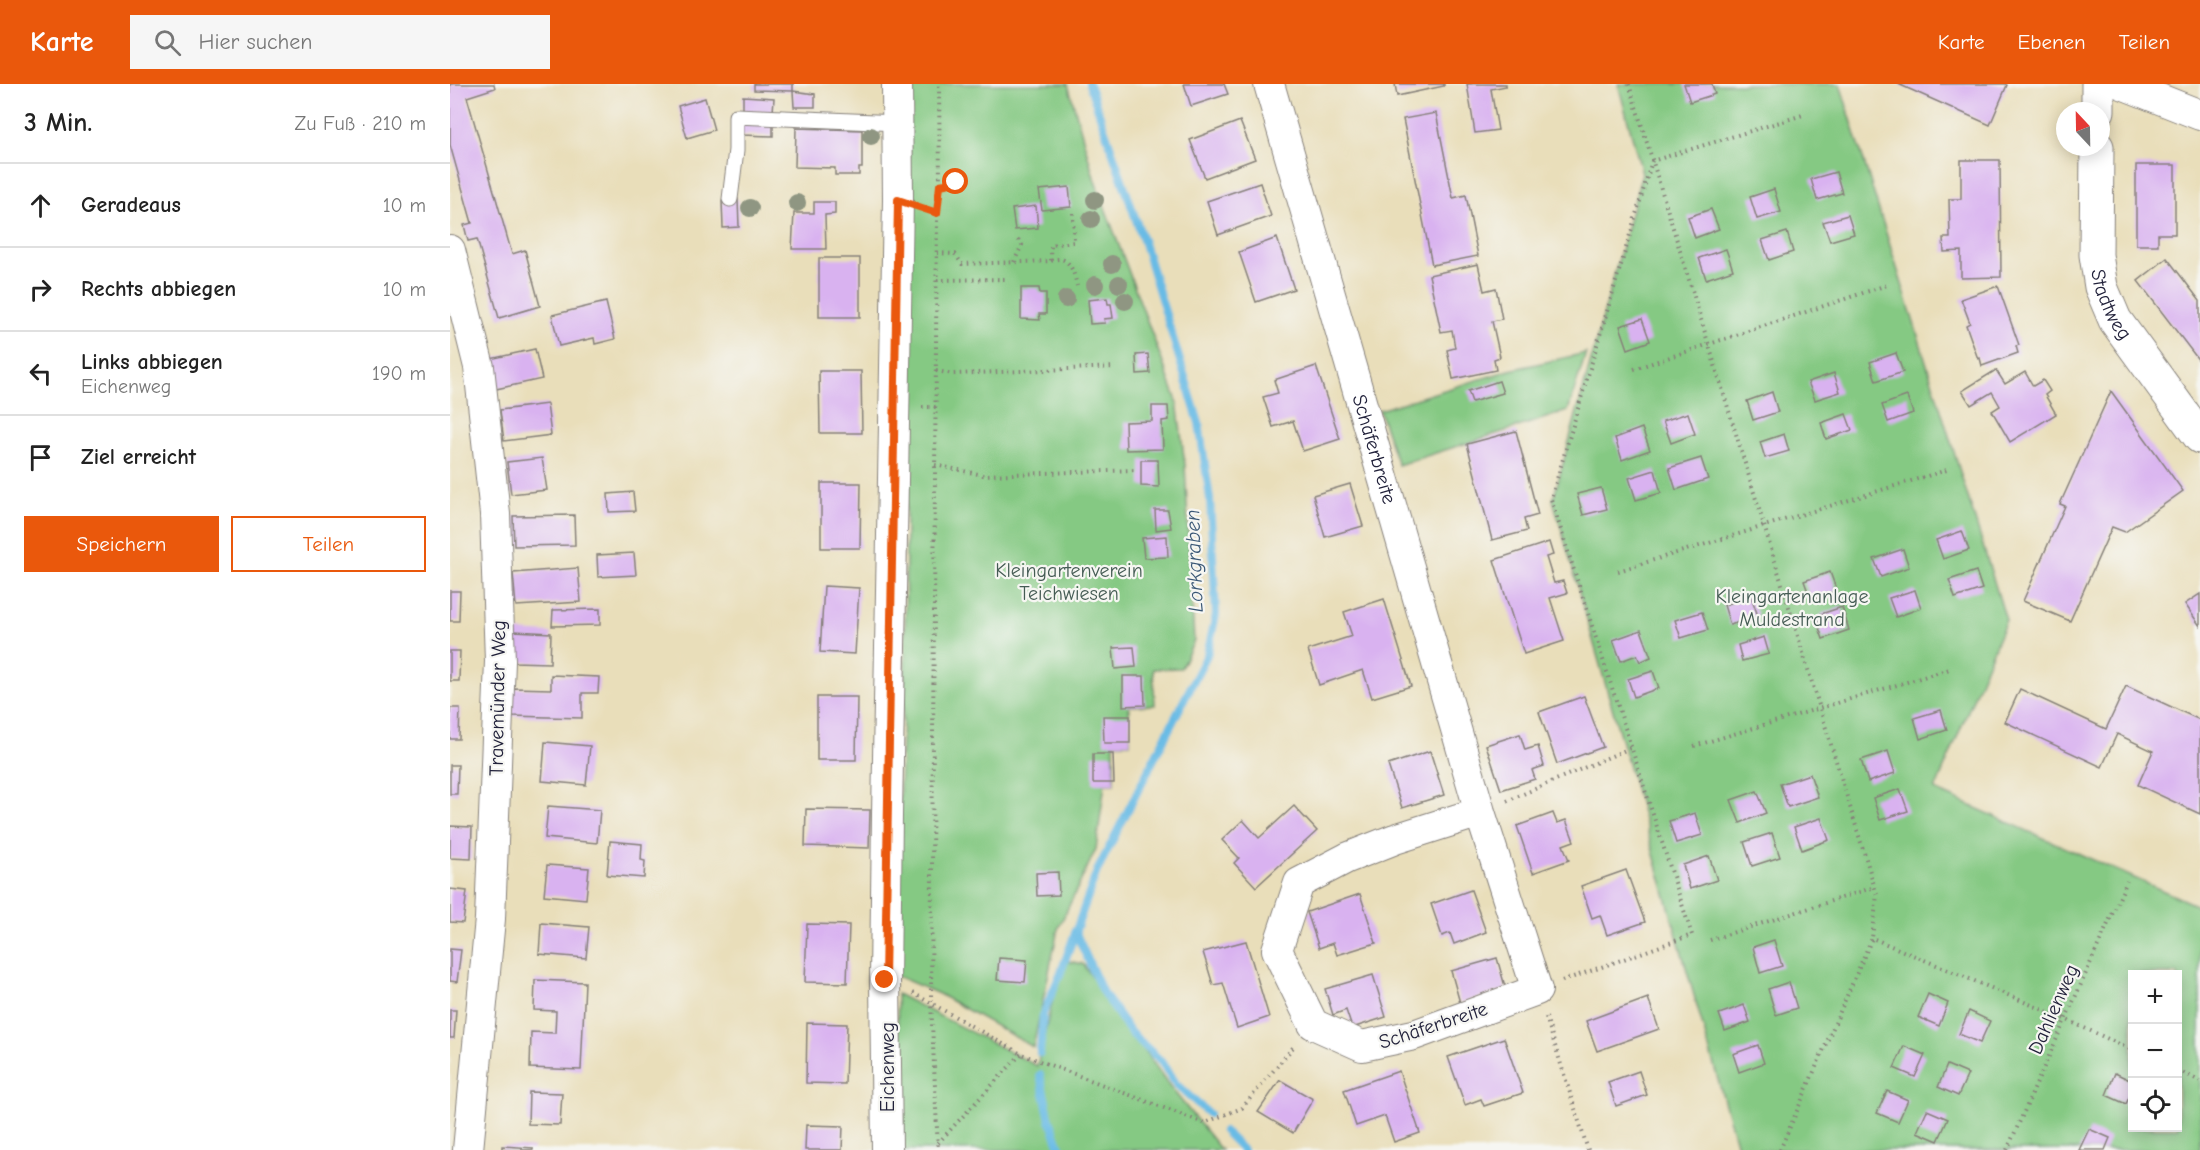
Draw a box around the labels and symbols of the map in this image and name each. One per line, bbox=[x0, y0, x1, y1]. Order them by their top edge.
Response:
north arrow bbox=[2056, 102, 2110, 156]
route start bbox=[942, 168, 968, 194]
street label: Stadtweg bbox=[2086, 268, 2136, 344]
street label: Schäferbreite bbox=[1348, 392, 1401, 507]
water label: Lorkgraben bbox=[1180, 509, 1208, 613]
park label: Kleingartenverein Teichwiesen bbox=[995, 559, 1143, 605]
park label: Kleingartenanlage Muldestrand bbox=[1716, 585, 1868, 631]
street label: Travemünder Weg bbox=[485, 620, 510, 776]
street label: Dahlienweg bbox=[2023, 961, 2083, 1058]
route end bbox=[871, 966, 897, 992]
street label: Schäferbreite bbox=[1376, 997, 1490, 1054]
street label: Eichenweg bbox=[876, 1022, 899, 1112]

